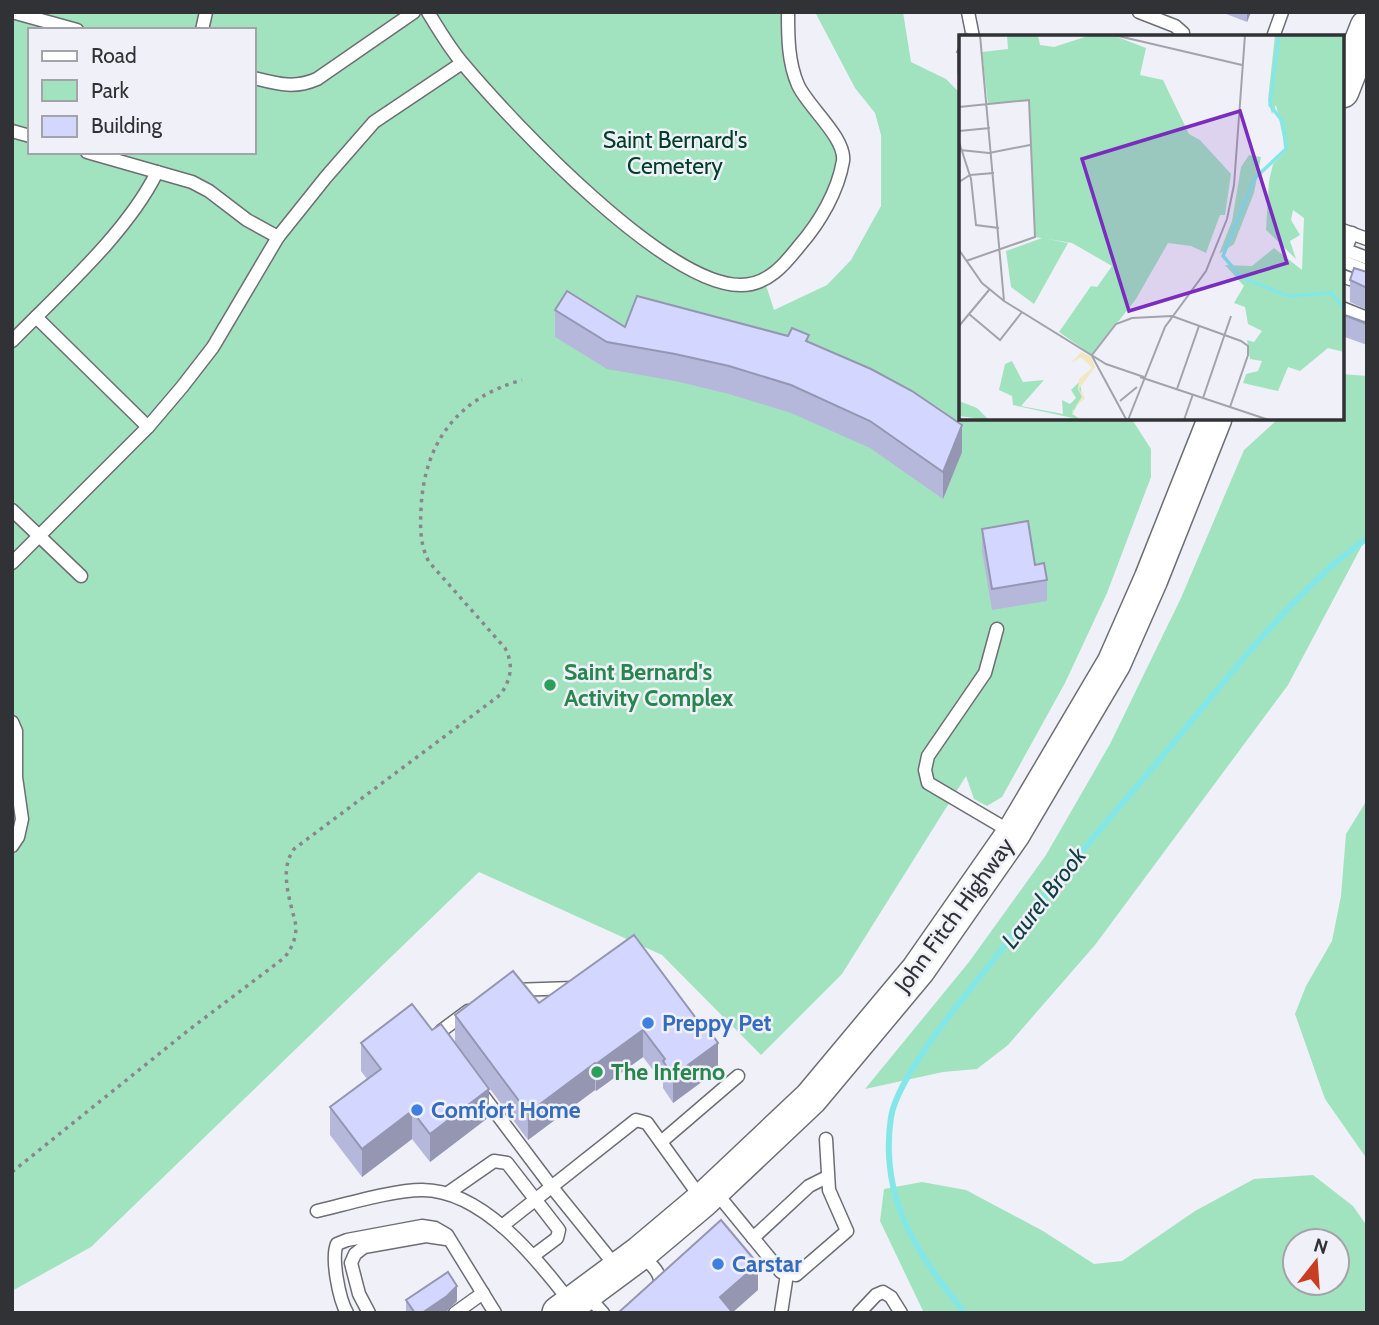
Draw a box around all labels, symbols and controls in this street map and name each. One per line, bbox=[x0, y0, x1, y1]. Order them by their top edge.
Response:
legend bbox=[28, 28, 256, 154]
inset map bbox=[959, 35, 1344, 420]
text: Road bbox=[91, 43, 137, 68]
text: Park bbox=[91, 78, 129, 103]
text: Building bbox=[91, 113, 163, 138]
park label: Saint Bernard's Cemetery bbox=[603, 126, 747, 180]
place label: Saint Bernard's Activity Complex bbox=[564, 658, 734, 712]
marker: Saint Bernard's Activity Complex bbox=[542, 677, 558, 693]
street label: John Fitch Highway bbox=[888, 832, 1020, 999]
water label: Laurel Brook bbox=[995, 841, 1092, 954]
place label: Preppy Pet bbox=[662, 1009, 772, 1037]
marker: Preppy Pet bbox=[640, 1015, 656, 1031]
place label: The Inferno bbox=[611, 1058, 725, 1086]
marker: The Inferno bbox=[589, 1064, 605, 1080]
place label: Comfort Home bbox=[431, 1096, 581, 1124]
marker: Comfort Home bbox=[409, 1102, 425, 1118]
north arrow bbox=[1281, 1227, 1351, 1297]
text: N bbox=[1311, 1233, 1331, 1259]
place label: Carstar bbox=[732, 1250, 802, 1278]
marker: Carstar bbox=[710, 1256, 726, 1272]

